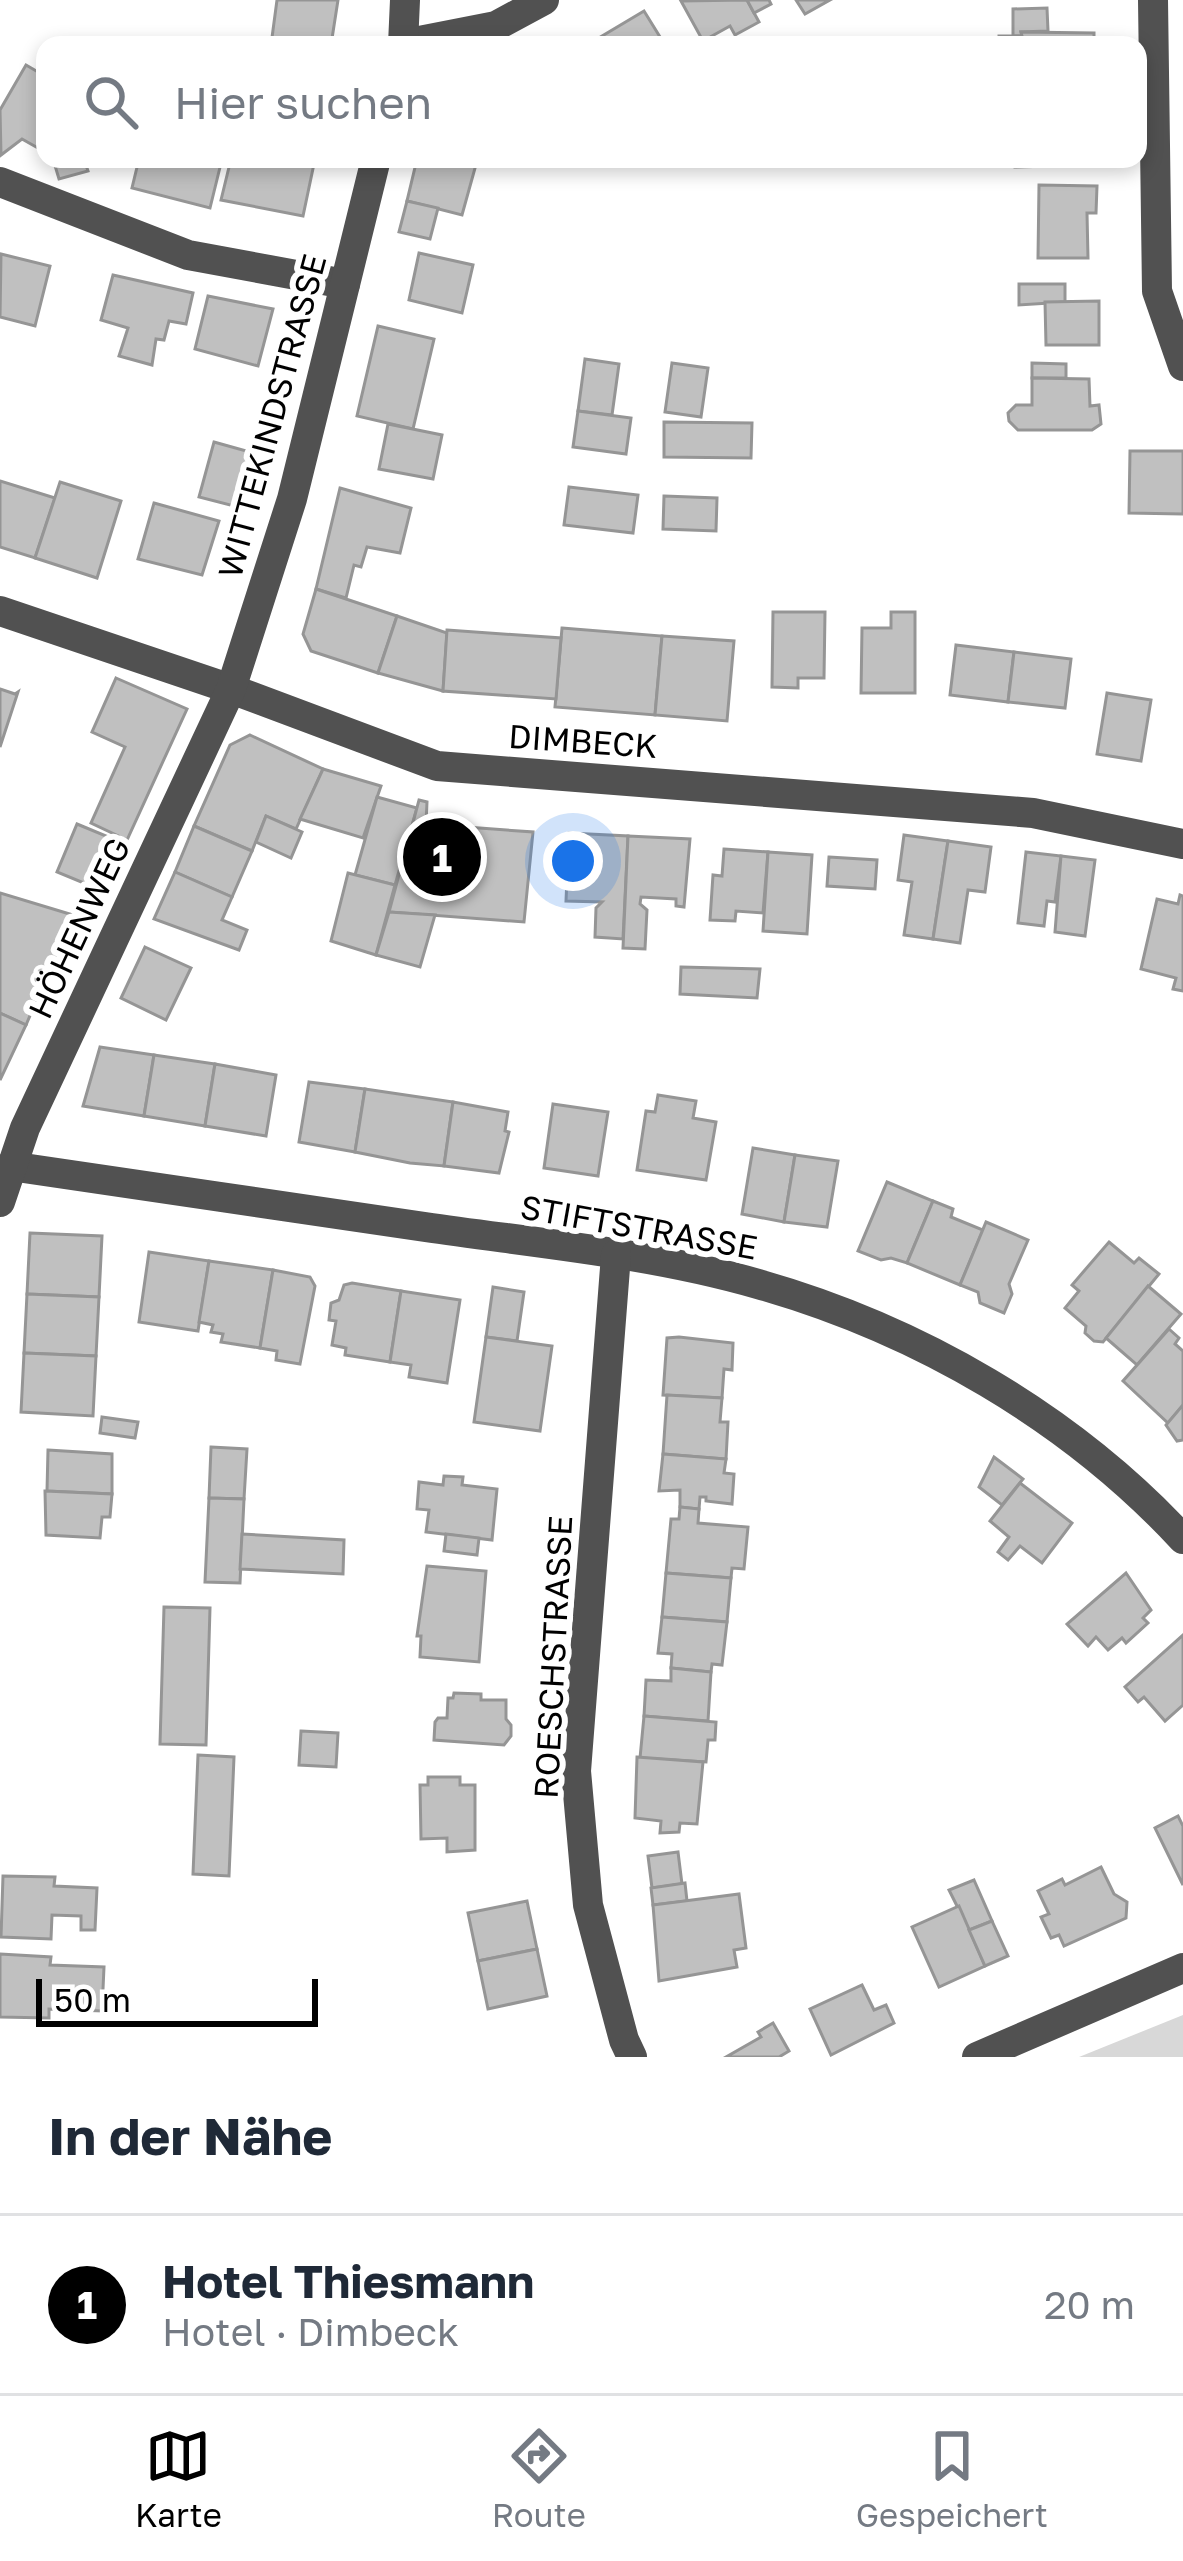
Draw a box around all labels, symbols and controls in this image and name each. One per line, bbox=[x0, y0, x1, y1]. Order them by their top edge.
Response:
search box bbox=[36, 36, 1147, 168]
icon: search bbox=[78, 69, 144, 135]
text: Hier suchen bbox=[174, 75, 432, 129]
street label: WITTEKINDSTRASSE bbox=[210, 250, 334, 582]
street label: DIMBECK bbox=[507, 716, 659, 765]
pin: 1 bbox=[403, 812, 481, 902]
street label: HÖHENWEG bbox=[20, 831, 137, 1024]
your location bbox=[543, 831, 603, 891]
street label: STIFTSTRASSE bbox=[518, 1186, 761, 1267]
street label: ROESCHSTRASSE bbox=[526, 1514, 579, 1800]
scale bar bbox=[36, 1973, 318, 2026]
text: 50 m bbox=[54, 1980, 131, 2019]
text: In der Nähe bbox=[48, 2105, 332, 2166]
text: Hotel Thiesmann bbox=[162, 2254, 534, 2308]
text: 1 bbox=[77, 2281, 97, 2328]
text: 20 m bbox=[1044, 2281, 1135, 2328]
text: Hotel · Dimbeck bbox=[162, 2308, 459, 2355]
tab: Karte bbox=[135, 2423, 222, 2534]
tab: Route bbox=[492, 2423, 586, 2534]
tab: Gespeichert bbox=[856, 2423, 1048, 2534]

